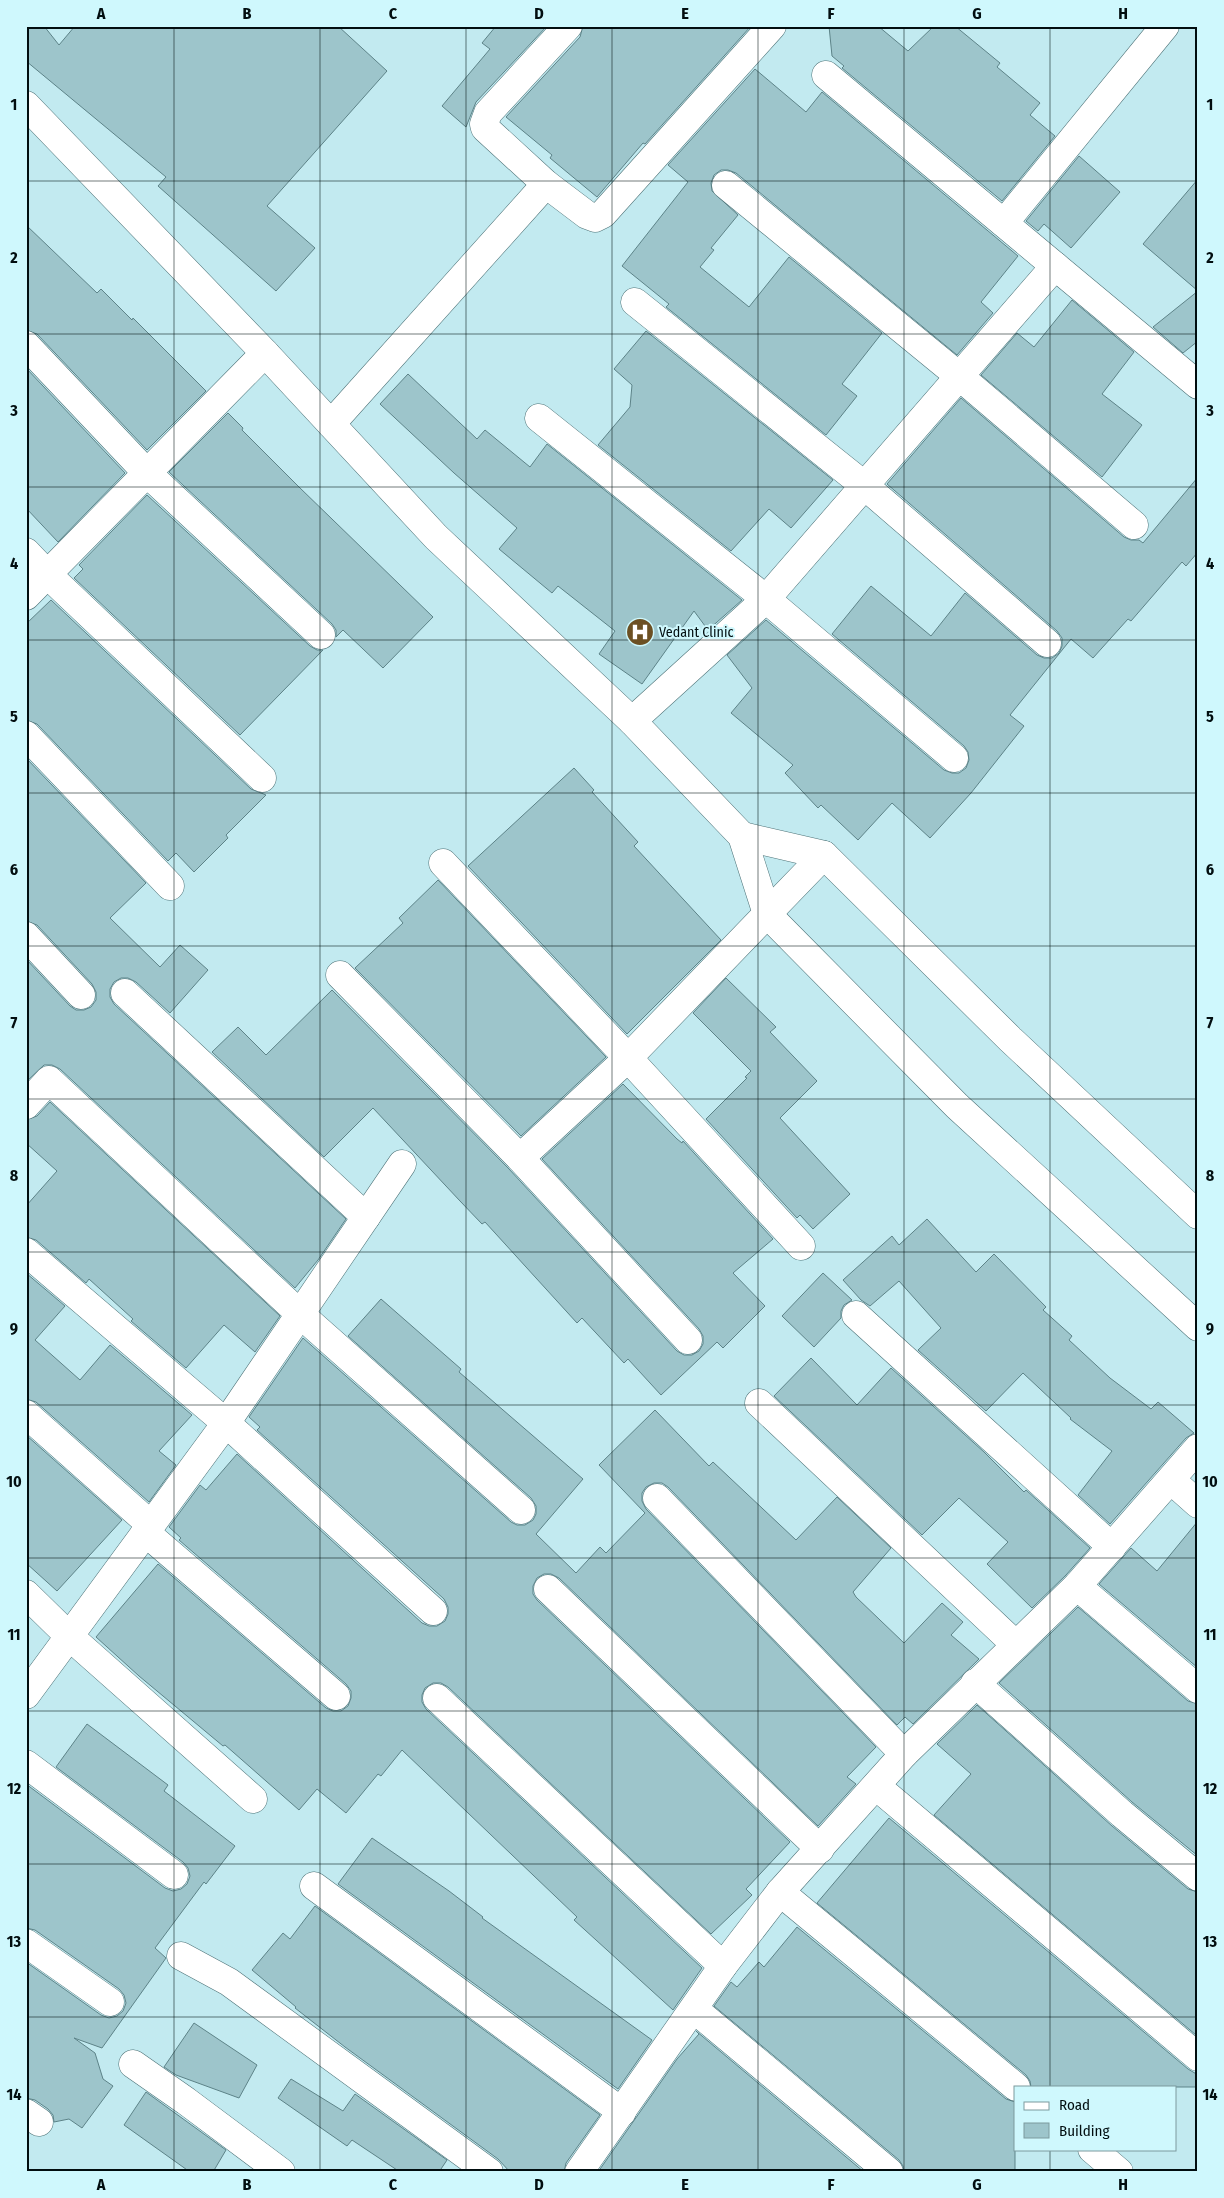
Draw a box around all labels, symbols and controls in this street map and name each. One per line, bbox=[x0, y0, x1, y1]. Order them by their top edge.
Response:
text: A bbox=[96, 4, 106, 23]
text: B bbox=[243, 4, 252, 23]
text: C bbox=[389, 4, 398, 23]
text: D bbox=[534, 4, 544, 23]
text: E bbox=[681, 4, 689, 23]
text: F bbox=[827, 4, 835, 23]
text: G bbox=[972, 4, 982, 23]
text: H bbox=[1118, 4, 1128, 23]
text: 1 bbox=[11, 95, 17, 114]
text: 1 bbox=[1207, 95, 1213, 114]
text: 2 bbox=[9, 248, 18, 267]
text: 2 bbox=[1205, 248, 1214, 267]
text: 3 bbox=[9, 401, 18, 420]
text: 3 bbox=[1205, 401, 1214, 420]
text: 4 bbox=[10, 554, 18, 573]
text: 4 bbox=[1206, 554, 1214, 573]
hospital icon: Vedant Clinic bbox=[625, 617, 655, 647]
place label: Vedant Clinic bbox=[659, 624, 733, 641]
text: 5 bbox=[10, 707, 18, 726]
text: 5 bbox=[1206, 707, 1214, 726]
text: 6 bbox=[10, 860, 18, 879]
text: 6 bbox=[1206, 860, 1214, 879]
text: 7 bbox=[11, 1013, 18, 1032]
text: 7 bbox=[1207, 1013, 1214, 1032]
text: 8 bbox=[10, 1166, 19, 1185]
text: 8 bbox=[1206, 1166, 1215, 1185]
text: 9 bbox=[10, 1319, 18, 1338]
text: 9 bbox=[1206, 1319, 1214, 1338]
text: 10 bbox=[6, 1472, 22, 1491]
text: 10 bbox=[1202, 1472, 1218, 1491]
text: 11 bbox=[7, 1625, 21, 1644]
text: 11 bbox=[1203, 1625, 1217, 1644]
text: 12 bbox=[7, 1779, 22, 1798]
text: 12 bbox=[1203, 1779, 1218, 1798]
text: 13 bbox=[7, 1932, 22, 1951]
text: 13 bbox=[1203, 1932, 1218, 1951]
text: 14 bbox=[7, 2085, 22, 2104]
text: 14 bbox=[1203, 2085, 1218, 2104]
legend bbox=[1014, 2086, 1176, 2150]
text: Road bbox=[1059, 2096, 1090, 2114]
text: Building bbox=[1059, 2122, 1110, 2140]
text: A bbox=[96, 2175, 106, 2194]
text: B bbox=[243, 2175, 252, 2194]
text: C bbox=[389, 2175, 398, 2194]
text: D bbox=[534, 2175, 544, 2194]
text: E bbox=[681, 2175, 689, 2194]
text: F bbox=[827, 2175, 835, 2194]
text: G bbox=[972, 2175, 982, 2194]
text: H bbox=[1118, 2175, 1128, 2194]

